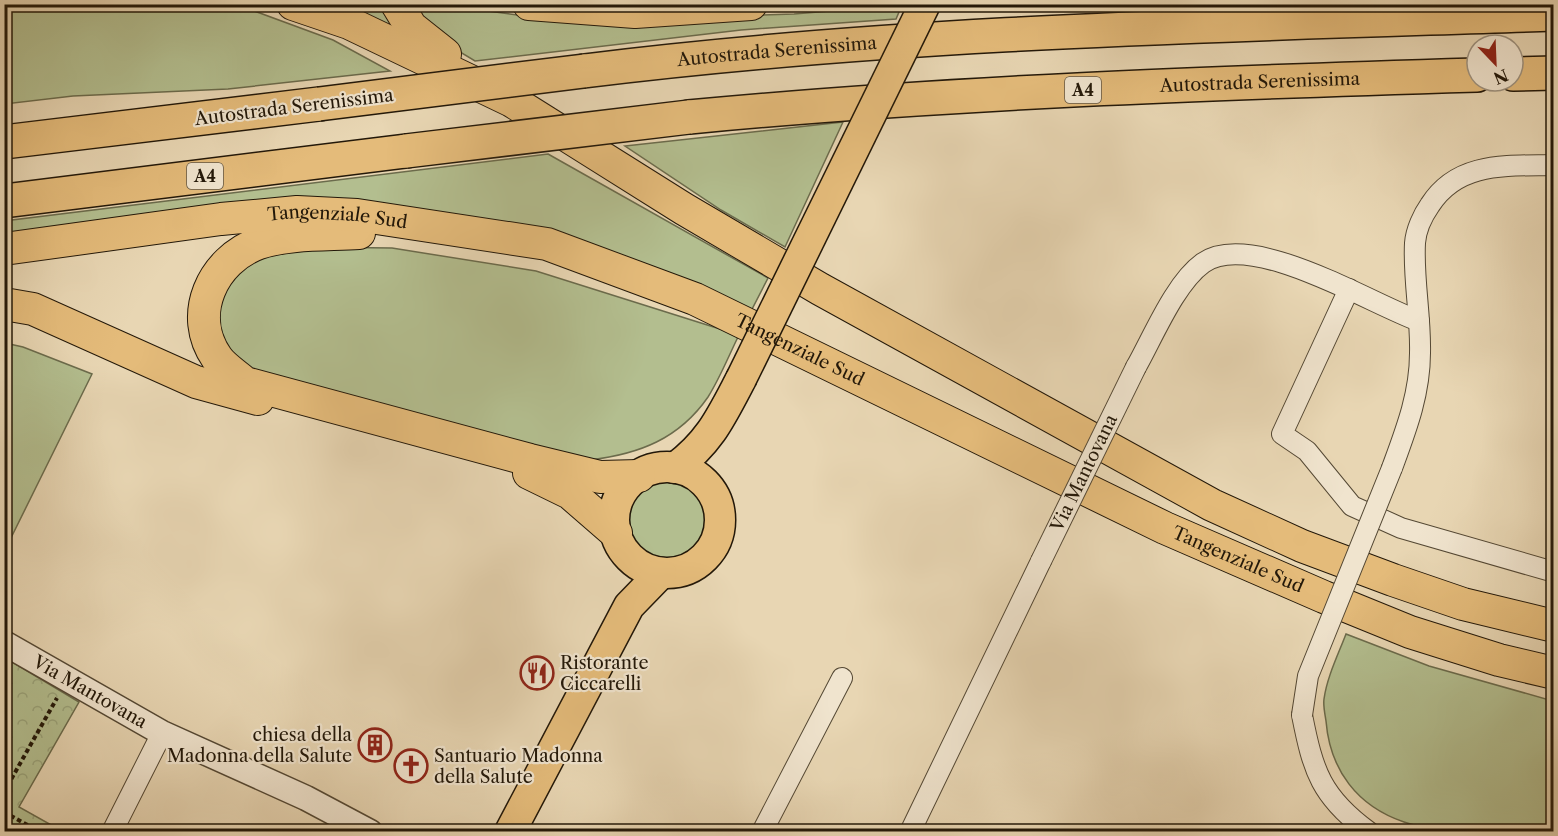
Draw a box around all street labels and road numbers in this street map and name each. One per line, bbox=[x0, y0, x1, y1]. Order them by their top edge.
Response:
street label: Autostrada Serenissima bbox=[675, 32, 878, 71]
street label: Autostrada Serenissima bbox=[1158, 68, 1361, 97]
road number: A4 bbox=[1065, 77, 1101, 103]
street label: Autostrada Serenissima bbox=[192, 84, 395, 130]
road number: A4 bbox=[187, 163, 223, 189]
street label: Tangenziale Sud bbox=[266, 201, 409, 234]
street label: Tangenziale Sud bbox=[732, 309, 868, 391]
street label: Via Mantovana bbox=[1046, 410, 1122, 536]
street label: Tangenziale Sud bbox=[1169, 522, 1307, 598]
street label: Via Mantovana bbox=[28, 650, 151, 733]

